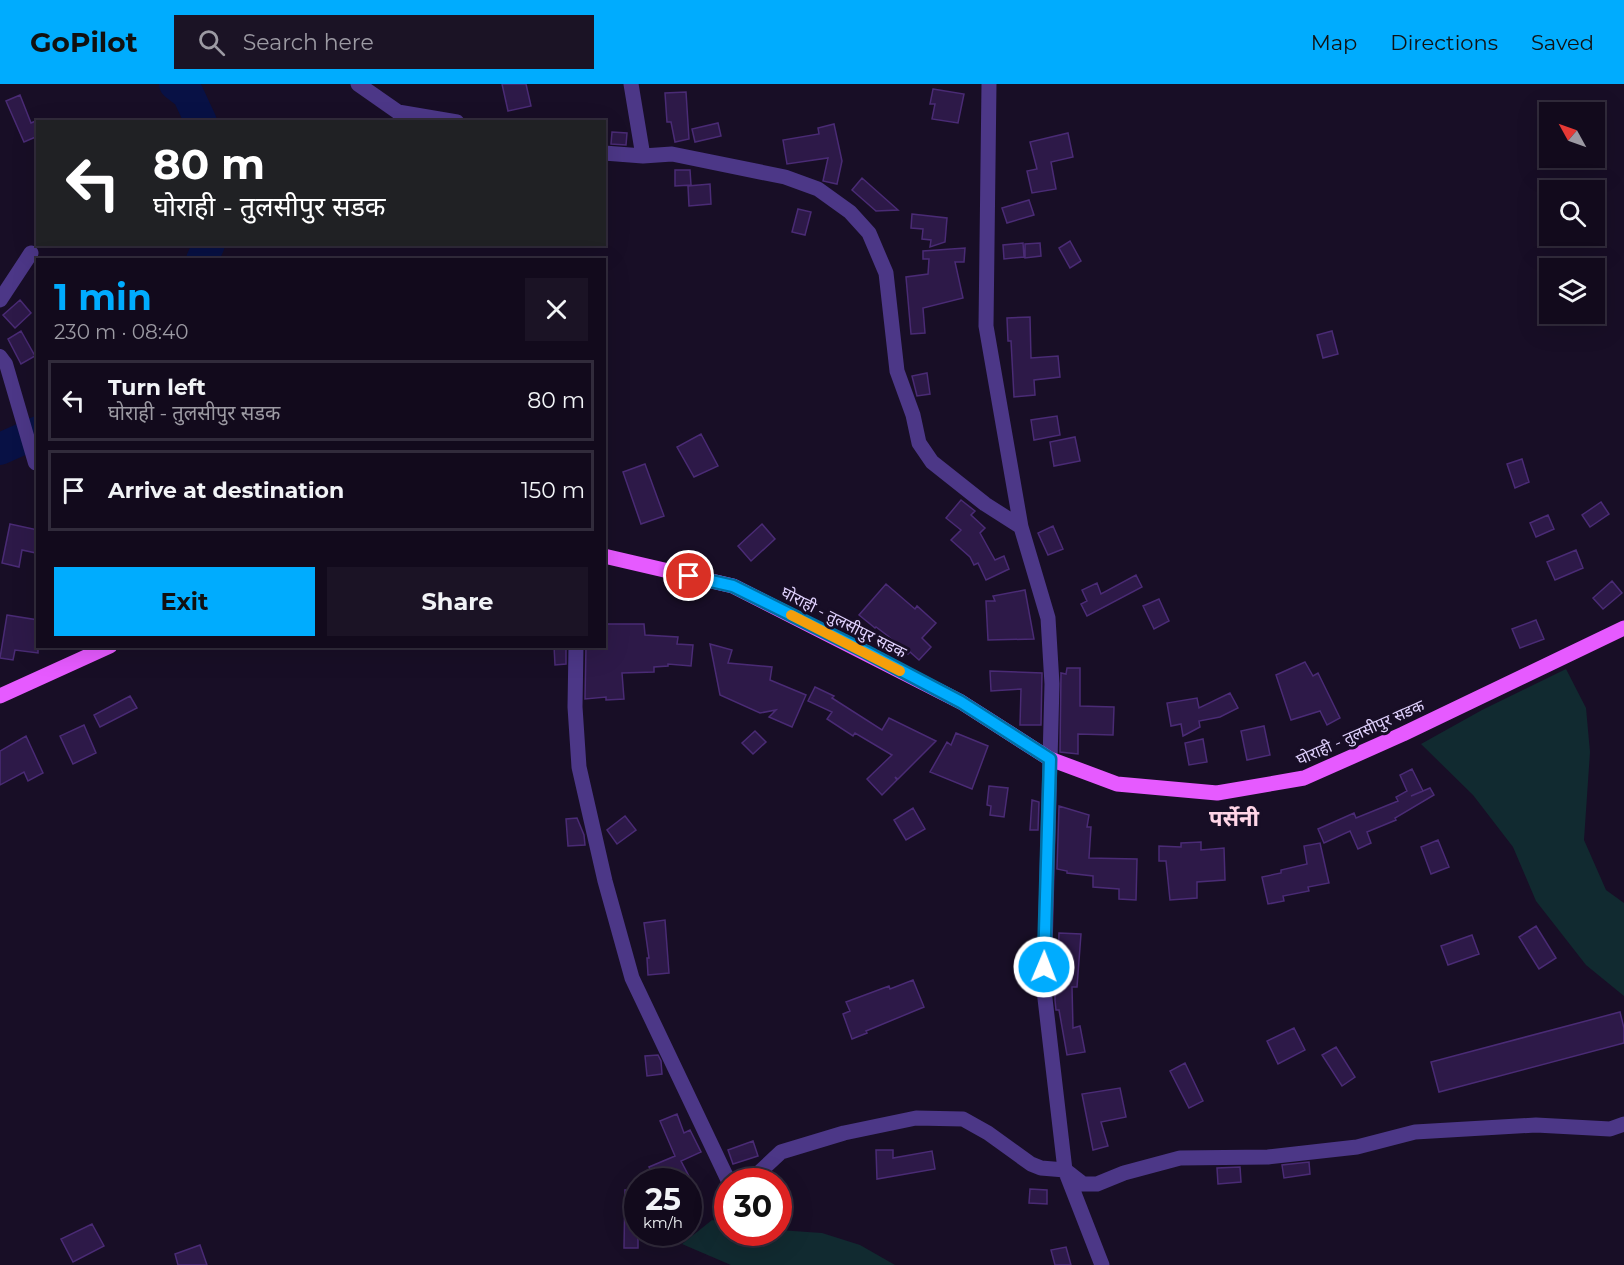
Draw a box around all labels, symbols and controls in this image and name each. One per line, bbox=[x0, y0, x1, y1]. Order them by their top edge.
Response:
search box bbox=[174, 15, 594, 69]
text: GoPilot bbox=[30, 25, 138, 59]
icon: search bbox=[195, 26, 228, 59]
text: Search here bbox=[243, 29, 374, 56]
text: Map bbox=[1311, 30, 1357, 55]
text: Directions bbox=[1390, 30, 1498, 55]
text: Saved bbox=[1531, 30, 1594, 55]
north arrow bbox=[1539, 102, 1605, 168]
map controls bbox=[1539, 102, 1605, 324]
text: 80 m bbox=[153, 138, 265, 190]
icon: left bbox=[54, 144, 132, 222]
button: search bbox=[1539, 180, 1605, 246]
text: घोराही - तुलसीपुर सडक bbox=[153, 190, 386, 223]
button: layers bbox=[1539, 258, 1605, 324]
text: 1 min bbox=[54, 275, 152, 319]
button: close bbox=[525, 278, 588, 341]
text: 230 m · 08:40 bbox=[54, 320, 189, 344]
text: Turn left bbox=[108, 374, 206, 401]
icon: left bbox=[57, 384, 90, 417]
text: 80 m bbox=[527, 387, 585, 414]
text: घोराही - तुलसीपुर सडक bbox=[108, 401, 280, 425]
icon: arrive bbox=[57, 474, 90, 507]
text: Arrive at destination bbox=[108, 477, 344, 504]
text: 150 m bbox=[521, 477, 585, 504]
pin bbox=[663, 550, 714, 601]
icon: arrive bbox=[672, 559, 705, 592]
button: Exit bbox=[54, 567, 315, 636]
button: Share bbox=[327, 567, 588, 636]
street label: घोराही - तुलसीपुर सडक bbox=[778, 583, 910, 663]
street label: घोराही - तुलसीपुर सडक bbox=[1293, 695, 1428, 770]
district label: पर्सेनी bbox=[1209, 805, 1259, 832]
position arrow bbox=[1012, 935, 1076, 999]
speed limit sign: 30 bbox=[714, 1168, 792, 1246]
text: 25 bbox=[645, 1181, 681, 1218]
text: km/h bbox=[643, 1213, 683, 1232]

